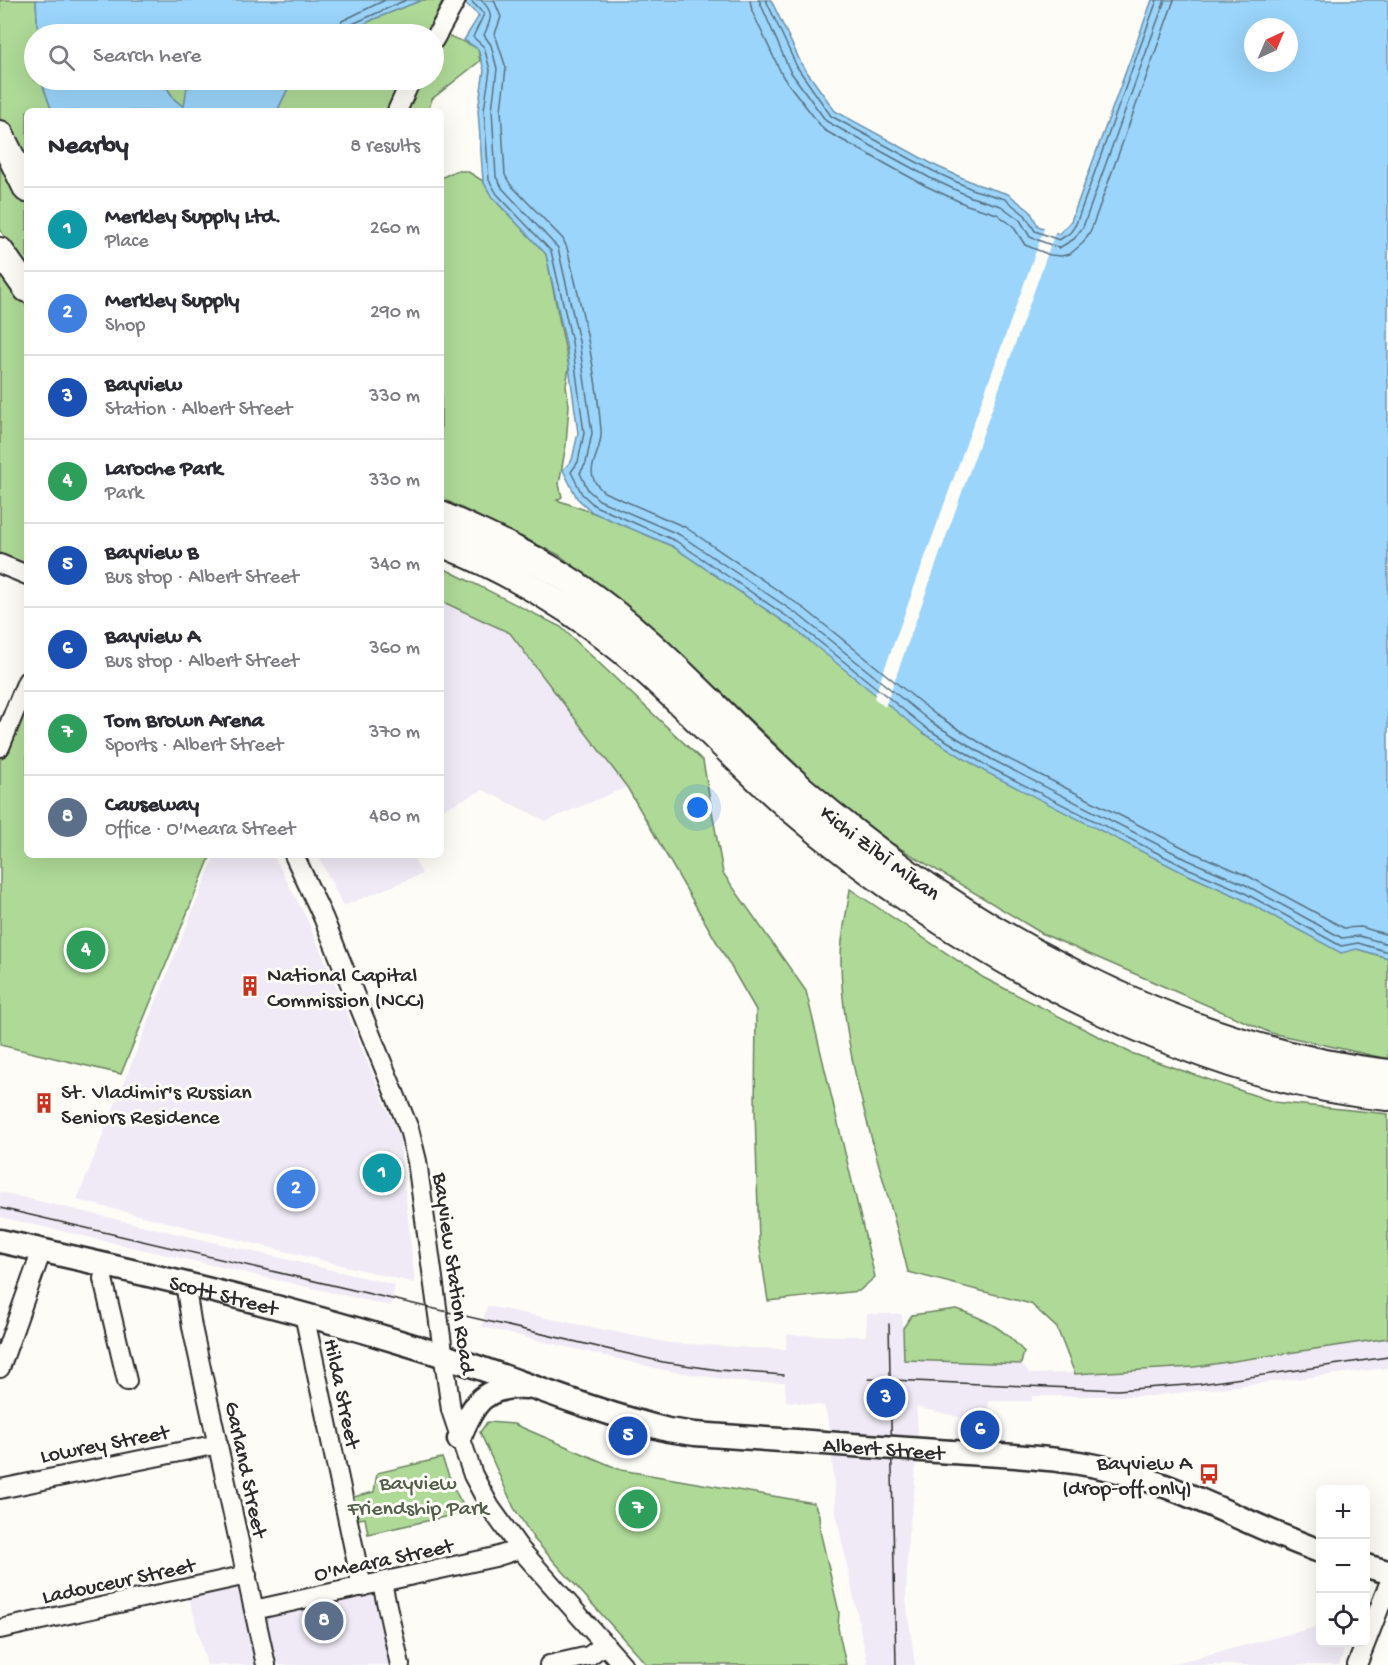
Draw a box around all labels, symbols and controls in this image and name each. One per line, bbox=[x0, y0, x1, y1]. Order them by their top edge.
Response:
north arrow bbox=[1244, 18, 1298, 72]
search box bbox=[24, 24, 444, 90]
icon: search bbox=[45, 41, 78, 74]
text: Search here bbox=[93, 44, 201, 70]
text: Nearby bbox=[48, 132, 129, 163]
text: 8 results bbox=[350, 136, 420, 159]
text: Merkley Supply Ltd. bbox=[105, 205, 281, 231]
text: 1 bbox=[63, 218, 72, 241]
text: 260 m bbox=[370, 218, 420, 241]
text: Place bbox=[105, 231, 149, 254]
text: Merkley Supply bbox=[105, 289, 239, 315]
text: 2 bbox=[63, 302, 72, 325]
text: 290 m bbox=[370, 302, 420, 325]
text: Shop bbox=[105, 315, 145, 338]
text: Bayview bbox=[105, 373, 182, 399]
text: 3 bbox=[62, 386, 73, 409]
text: 330 m bbox=[369, 386, 420, 409]
text: Station · Albert Street bbox=[105, 399, 292, 422]
text: Laroche Park bbox=[105, 457, 222, 483]
text: 4 bbox=[63, 470, 72, 493]
text: 330 m bbox=[369, 470, 420, 493]
text: Park bbox=[105, 483, 143, 506]
text: Bayview B bbox=[105, 541, 199, 567]
text: 5 bbox=[62, 554, 73, 577]
text: 340 m bbox=[370, 554, 420, 577]
text: Bus stop · Albert Street bbox=[105, 567, 299, 590]
text: Bayview A bbox=[105, 625, 200, 651]
text: 6 bbox=[62, 638, 73, 661]
text: 360 m bbox=[369, 638, 420, 661]
text: Bus stop · Albert Street bbox=[105, 651, 299, 674]
text: Tom Brown Arena bbox=[105, 709, 264, 735]
text: 7 bbox=[62, 722, 73, 745]
text: 370 m bbox=[369, 722, 420, 745]
text: Sports · Albert Street bbox=[105, 735, 283, 758]
text: Causeway bbox=[105, 793, 199, 819]
your location bbox=[683, 793, 712, 822]
street label: Kichi Zībī Mīkan bbox=[813, 801, 944, 908]
text: 8 bbox=[62, 806, 73, 829]
text: 480 m bbox=[369, 806, 420, 829]
text: Office · O'Meara Street bbox=[105, 819, 295, 842]
pin: 4 bbox=[66, 928, 106, 972]
place label: National Capital Commission (NCC) bbox=[267, 964, 425, 1015]
building icon: National Capital Commission (NCC) bbox=[238, 974, 262, 998]
place label: St. Vladimir's Russian Seniors Residence bbox=[61, 1081, 252, 1132]
building icon: St. Vladimir's Russian Seniors Residence bbox=[32, 1091, 56, 1115]
pin: 1 bbox=[362, 1150, 401, 1196]
pin: 2 bbox=[276, 1166, 316, 1212]
street label: Bayview Station Road bbox=[425, 1170, 479, 1378]
street label: Scott Street bbox=[166, 1271, 282, 1324]
street label: Hilda Street bbox=[316, 1337, 365, 1453]
pin: 3 bbox=[866, 1376, 906, 1420]
street label: Garland Street bbox=[217, 1400, 272, 1542]
pin: 6 bbox=[960, 1408, 1000, 1452]
pin: 5 bbox=[608, 1414, 648, 1458]
street label: Lowrey Street bbox=[38, 1420, 173, 1471]
street label: Albert Street bbox=[822, 1434, 947, 1469]
place label: Bayview A (drop-off only) bbox=[1062, 1452, 1193, 1503]
bus stop icon: Bayview A (drop-off only) bbox=[1197, 1462, 1221, 1486]
park label: Bayview Friendship Park bbox=[346, 1472, 491, 1523]
map controls bbox=[1316, 1485, 1370, 1647]
button: + bbox=[1316, 1485, 1370, 1539]
pin: 7 bbox=[618, 1486, 658, 1532]
street label: O'Meara Street bbox=[312, 1534, 458, 1589]
button: − bbox=[1316, 1539, 1370, 1593]
street label: Ladouceur Street bbox=[40, 1554, 200, 1612]
button: locate bbox=[1316, 1593, 1370, 1647]
pin: 8 bbox=[304, 1598, 344, 1644]

